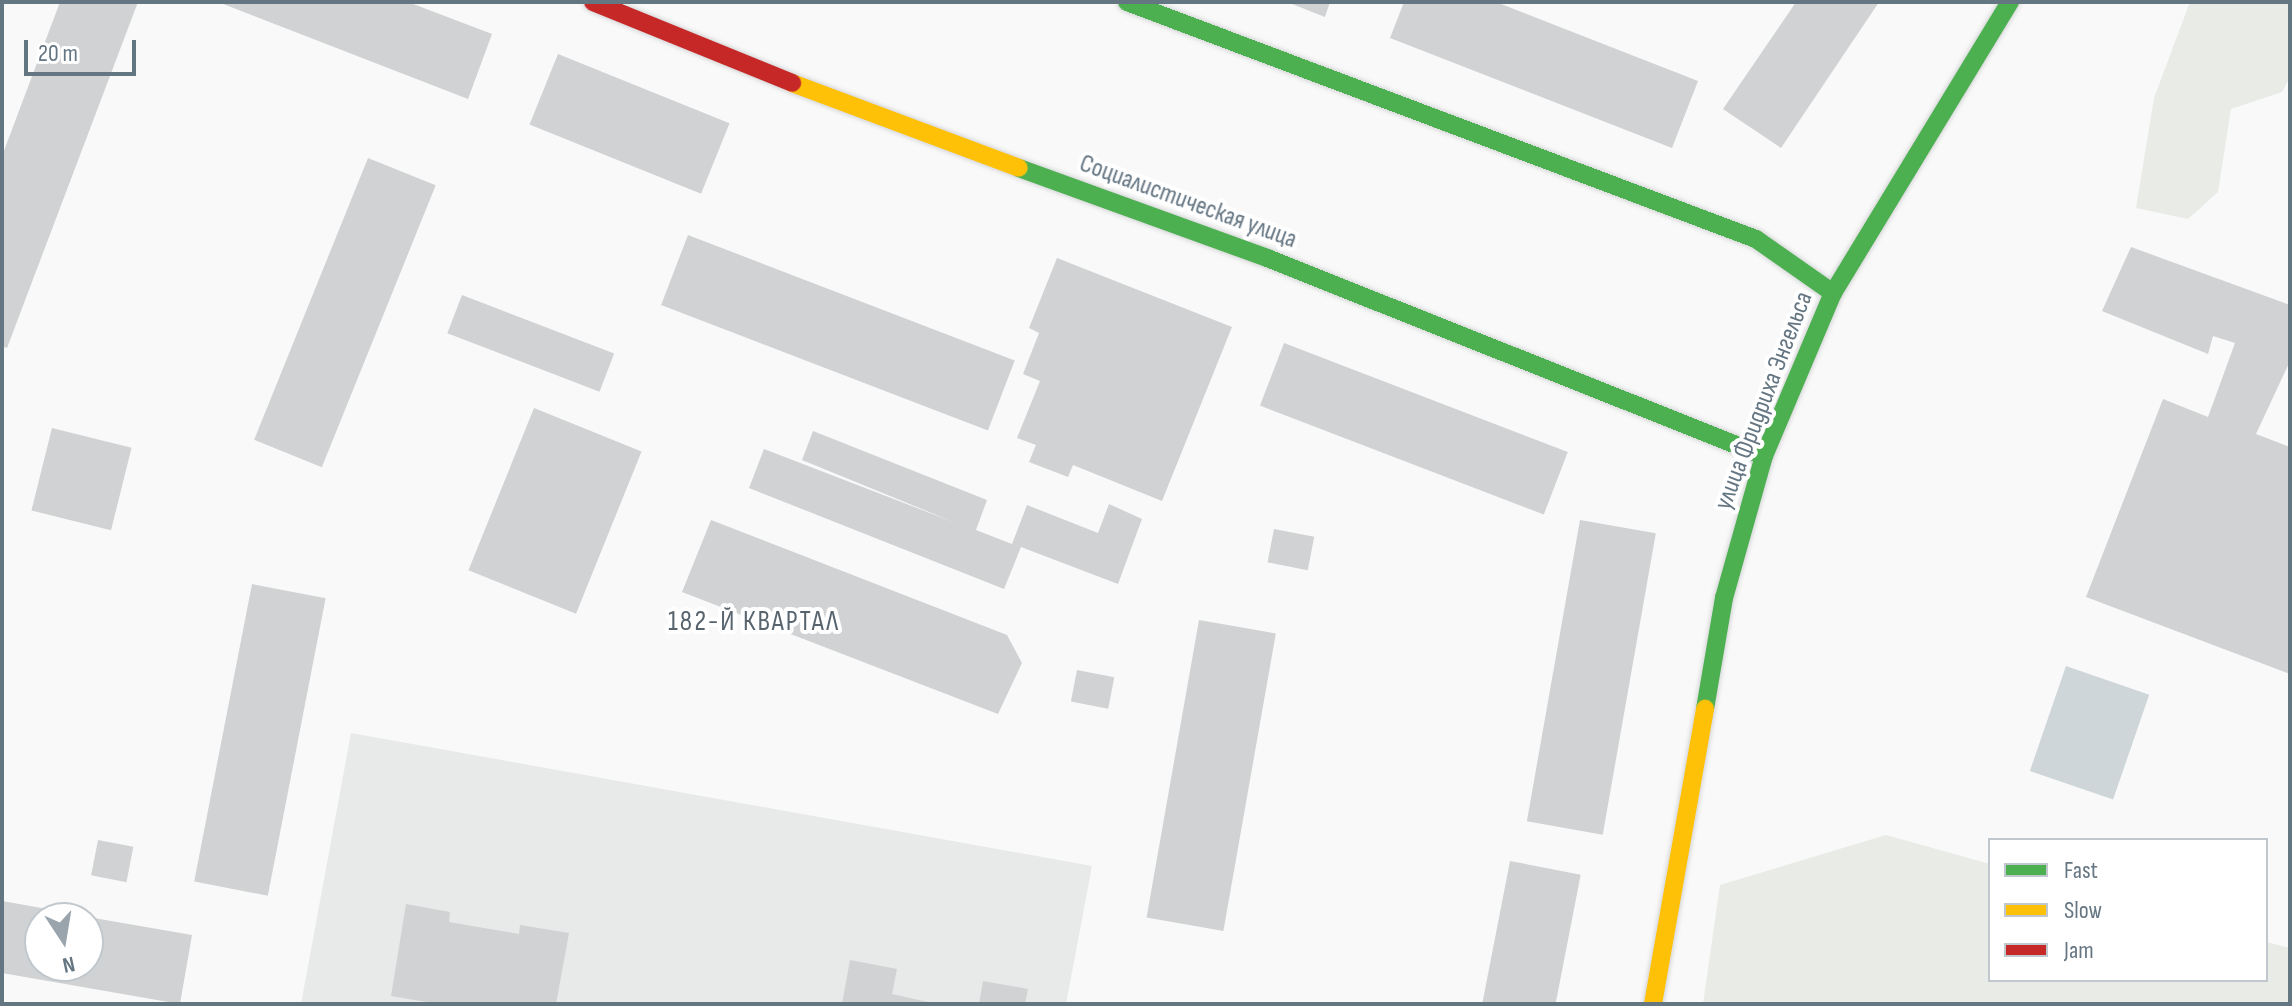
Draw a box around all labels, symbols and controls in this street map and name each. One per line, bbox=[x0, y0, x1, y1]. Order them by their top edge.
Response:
scale bar bbox=[28, 24, 140, 74]
text: 20 m bbox=[38, 39, 78, 68]
street label: Социалистическая улица bbox=[1075, 148, 1301, 256]
street label: улица Фридриха Энгельса bbox=[1708, 288, 1820, 514]
district label: 182-Й КВАРТАЛ bbox=[668, 605, 840, 639]
legend bbox=[1988, 838, 2268, 982]
text: Fast bbox=[2064, 856, 2098, 885]
text: Slow bbox=[2064, 896, 2102, 925]
north arrow bbox=[24, 902, 104, 982]
text: Jam bbox=[2064, 936, 2094, 965]
text: N bbox=[60, 950, 77, 978]

